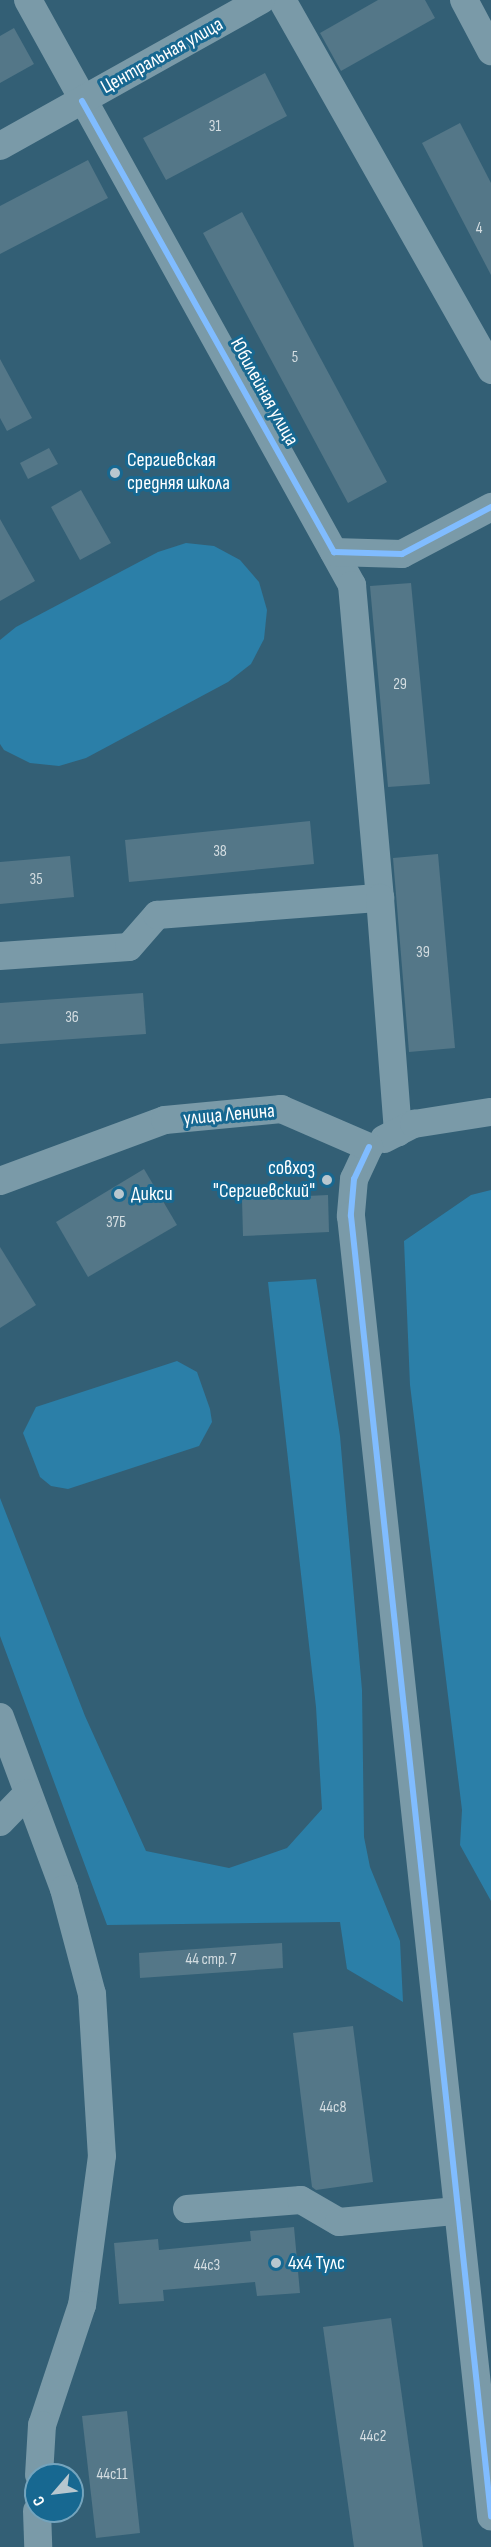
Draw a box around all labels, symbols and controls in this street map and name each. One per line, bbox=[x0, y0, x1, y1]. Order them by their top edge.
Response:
street label: Центральная улица bbox=[97, 13, 227, 99]
house number: 31 bbox=[209, 117, 221, 137]
house number: 4 bbox=[476, 219, 482, 239]
street label: Юбилейная улица bbox=[225, 334, 303, 450]
house number: 5 bbox=[292, 348, 298, 368]
place label: Сергиевская средняя школа bbox=[127, 449, 230, 496]
marker: Сергиевская средняя школа bbox=[108, 466, 122, 480]
house number: 29 bbox=[393, 675, 407, 695]
house number: 38 bbox=[213, 842, 227, 862]
house number: 35 bbox=[29, 870, 43, 890]
house number: 39 bbox=[416, 943, 430, 963]
house number: 36 bbox=[65, 1008, 79, 1028]
street label: улица Ленина bbox=[182, 1099, 276, 1131]
place label: совхоз "Сергиевский" bbox=[213, 1156, 315, 1203]
marker: совхоз "Сергиевский" bbox=[320, 1173, 334, 1187]
place label: Дикси bbox=[131, 1182, 173, 1206]
marker: Дикси bbox=[112, 1187, 126, 1201]
house number: 37Б bbox=[106, 1213, 126, 1233]
house number: 44 стр. 7 bbox=[186, 1950, 236, 1970]
house number: 44с8 bbox=[320, 2098, 346, 2118]
place label: 4x4 Тулс bbox=[288, 2251, 345, 2275]
house number: 44с3 bbox=[194, 2256, 220, 2276]
marker: 4x4 Тулс bbox=[269, 2256, 283, 2270]
house number: 44с2 bbox=[360, 2427, 386, 2447]
north arrow bbox=[24, 2463, 84, 2523]
house number: 44с11 bbox=[96, 2465, 128, 2485]
text: С bbox=[29, 2493, 50, 2509]

